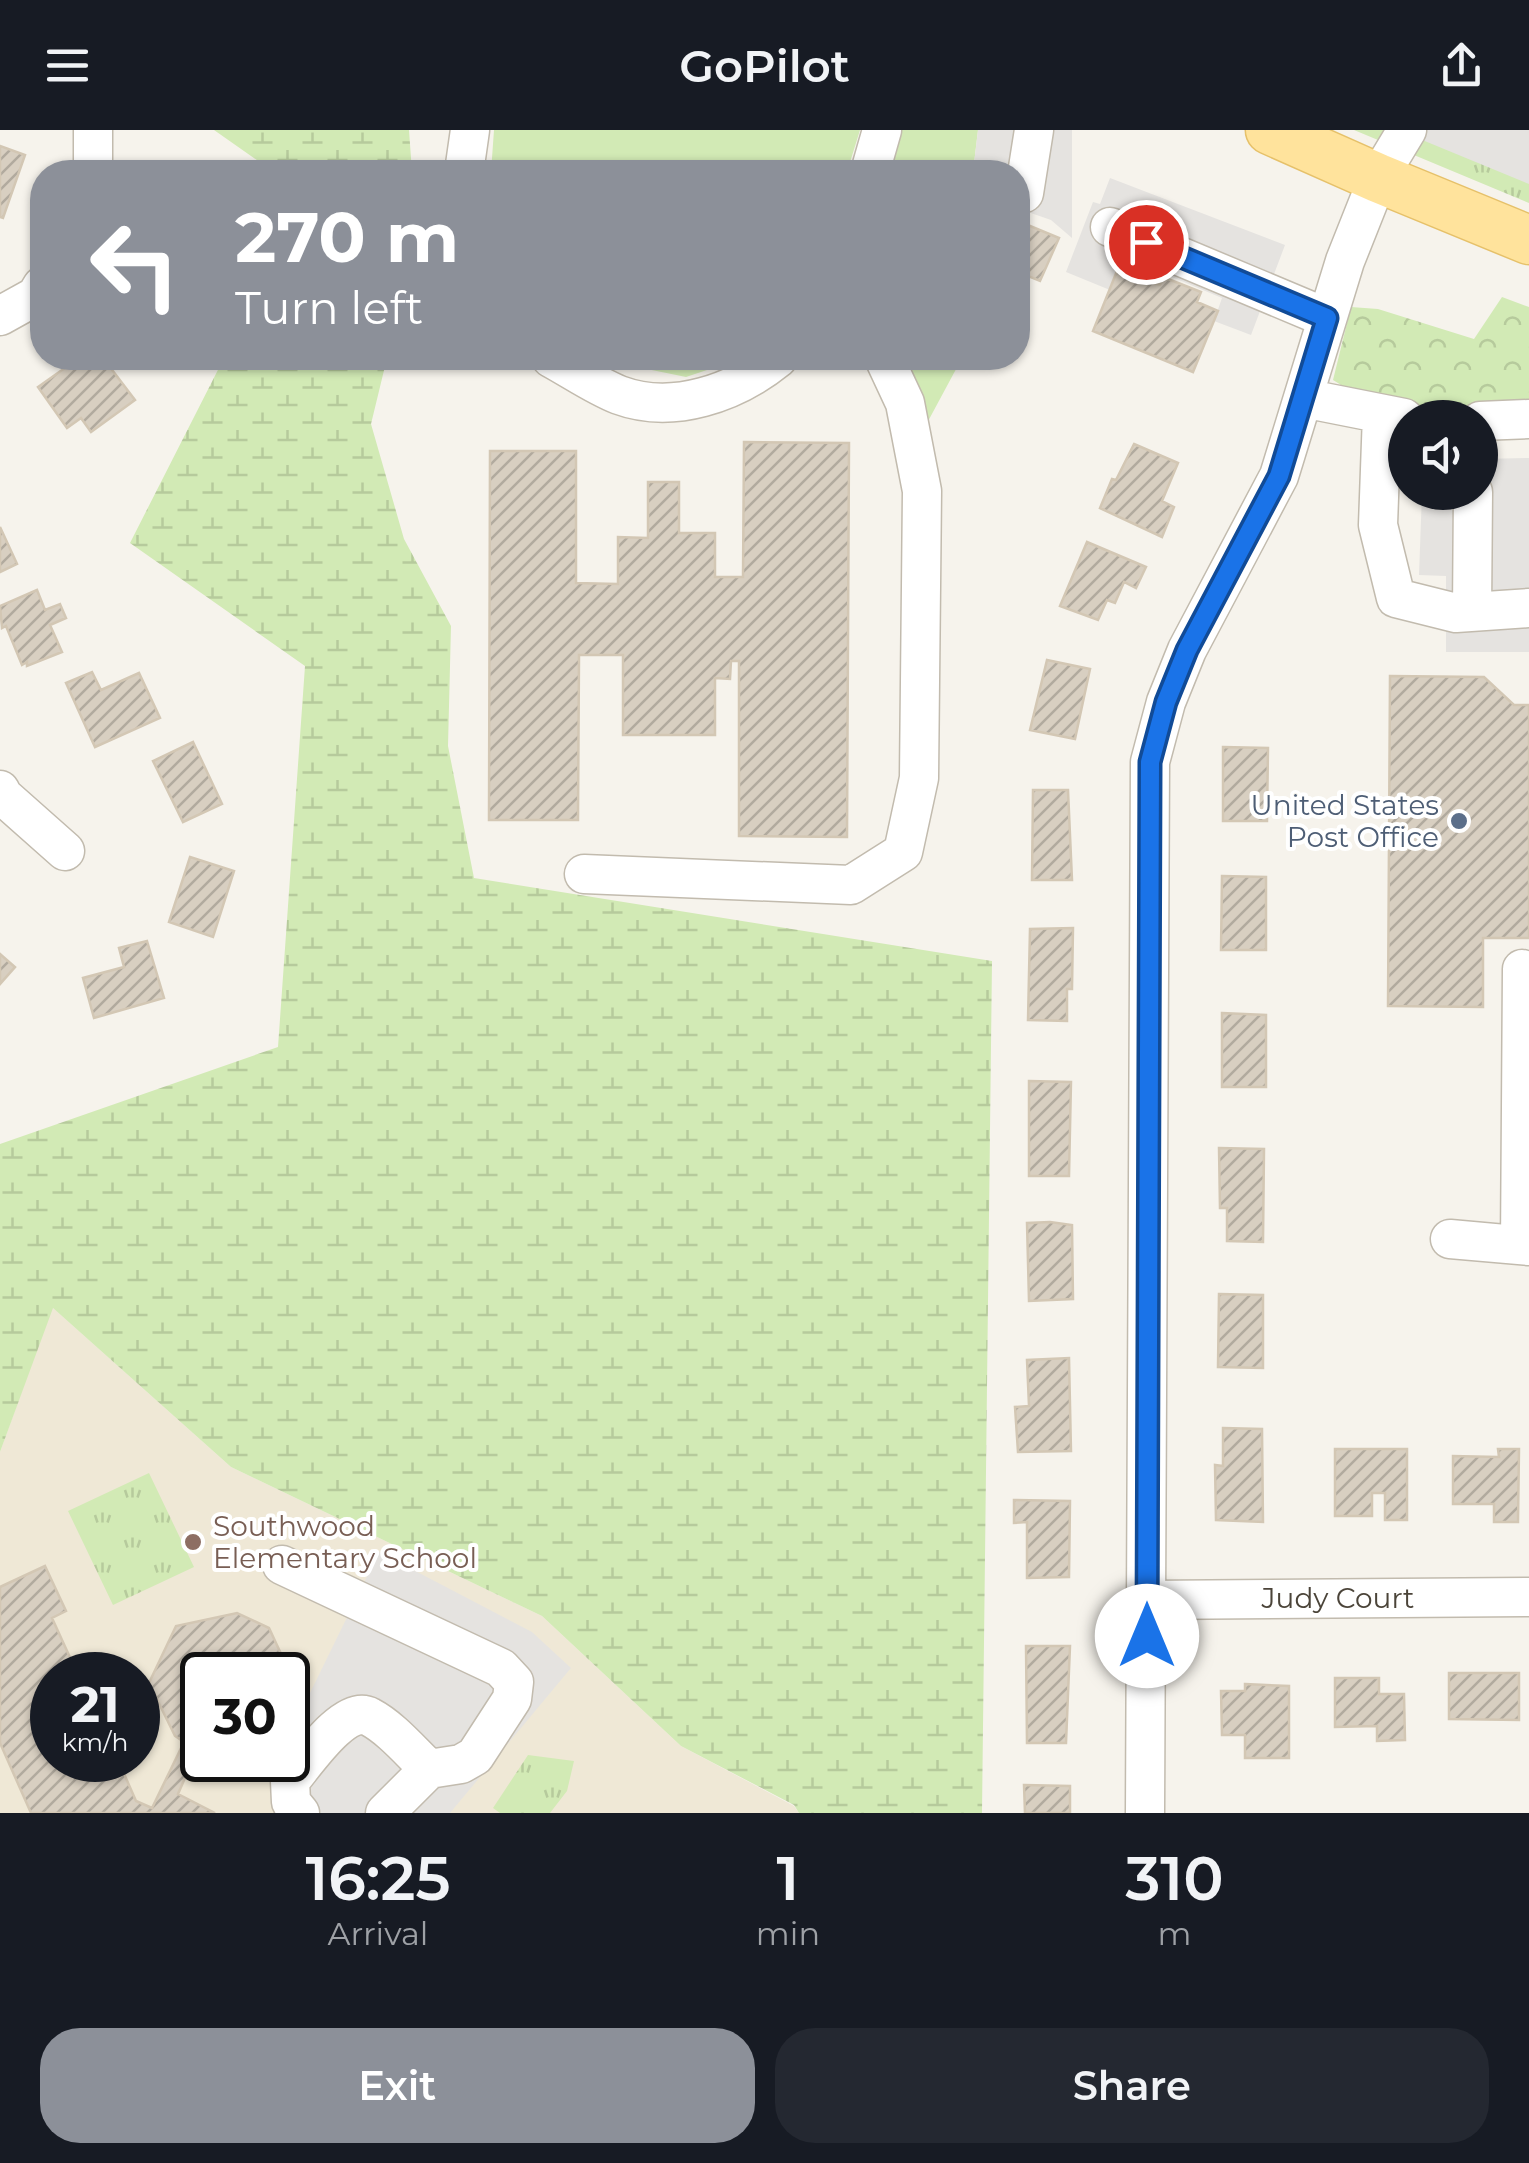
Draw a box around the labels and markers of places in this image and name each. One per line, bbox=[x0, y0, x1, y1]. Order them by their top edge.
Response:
pin bbox=[1104, 200, 1189, 285]
place label: United States Post Office bbox=[1251, 788, 1439, 854]
marker: United States Post Office bbox=[1448, 810, 1470, 832]
place label: Southwood Elementary School bbox=[213, 1509, 477, 1575]
marker: Southwood Elementary School bbox=[182, 1531, 204, 1553]

